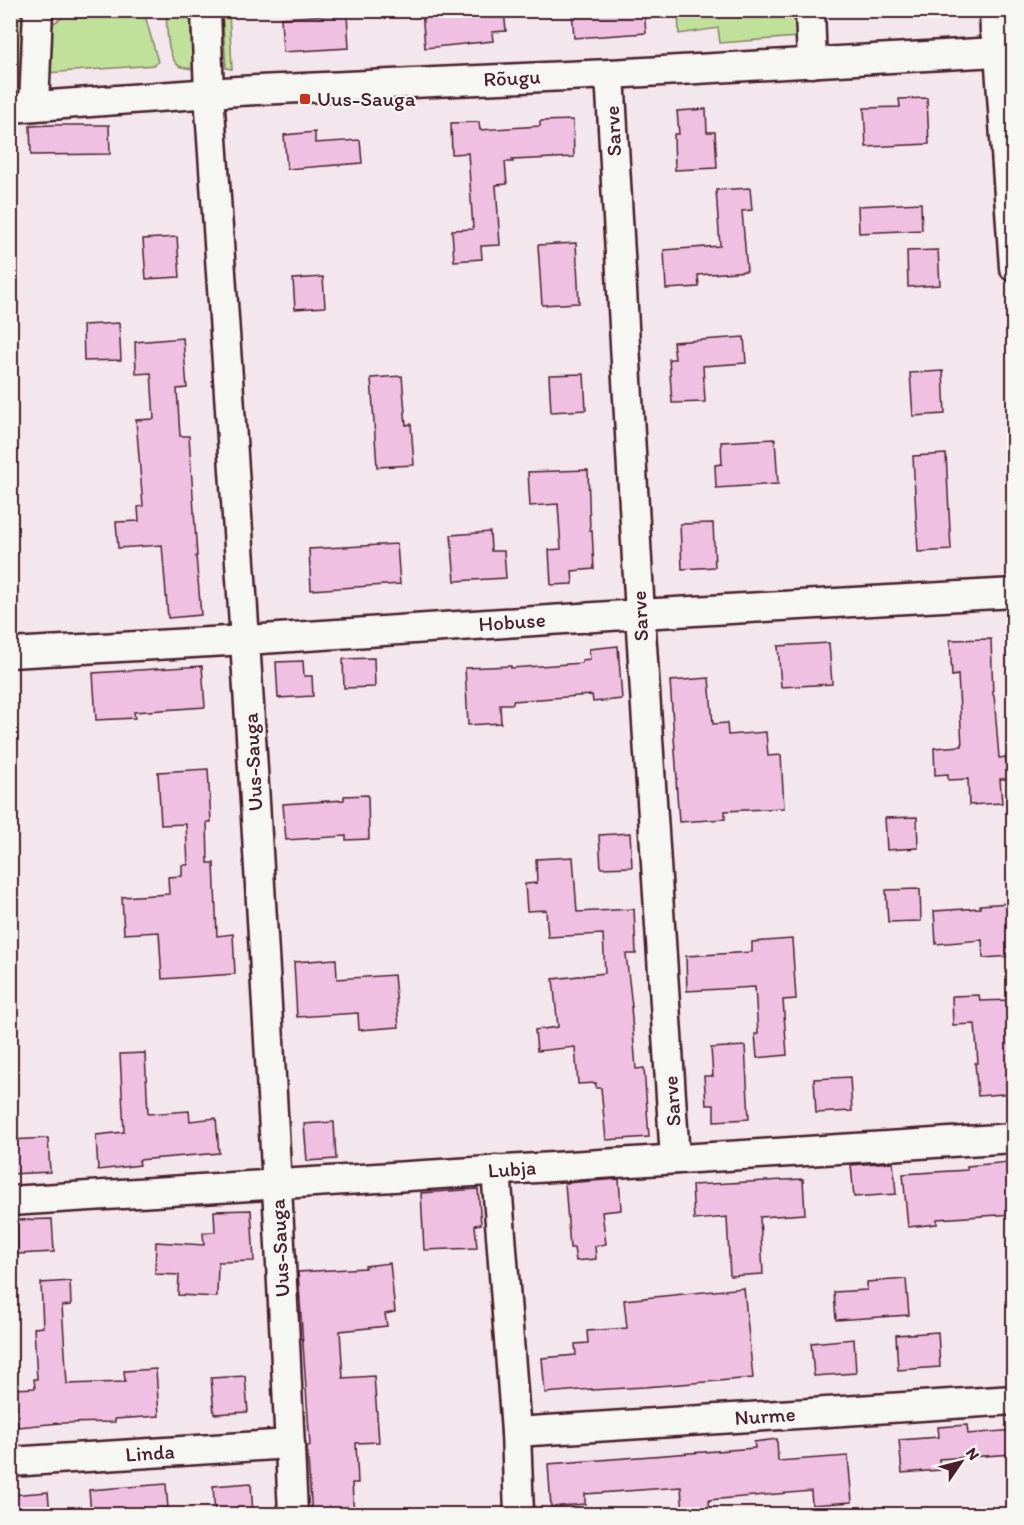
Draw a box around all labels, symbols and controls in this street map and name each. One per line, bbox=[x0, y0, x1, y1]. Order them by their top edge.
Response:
street label: Rõugu bbox=[483, 64, 541, 91]
place label: Uus-Sauga bbox=[317, 86, 416, 111]
marker: Uus-Sauga bbox=[298, 92, 312, 106]
street label: Sarve bbox=[599, 105, 626, 157]
street label: Sarve bbox=[626, 590, 653, 642]
street label: Hobuse bbox=[478, 607, 546, 636]
street label: Uus-Sauga bbox=[237, 712, 268, 812]
street label: Sarve bbox=[657, 1075, 686, 1127]
street label: Lubja bbox=[487, 1154, 537, 1183]
street label: Uus-Sauga bbox=[264, 1198, 295, 1298]
street label: Nurme bbox=[734, 1401, 796, 1430]
north arrow bbox=[931, 1432, 991, 1492]
street label: Linda bbox=[124, 1438, 175, 1467]
text: N bbox=[962, 1444, 984, 1464]

